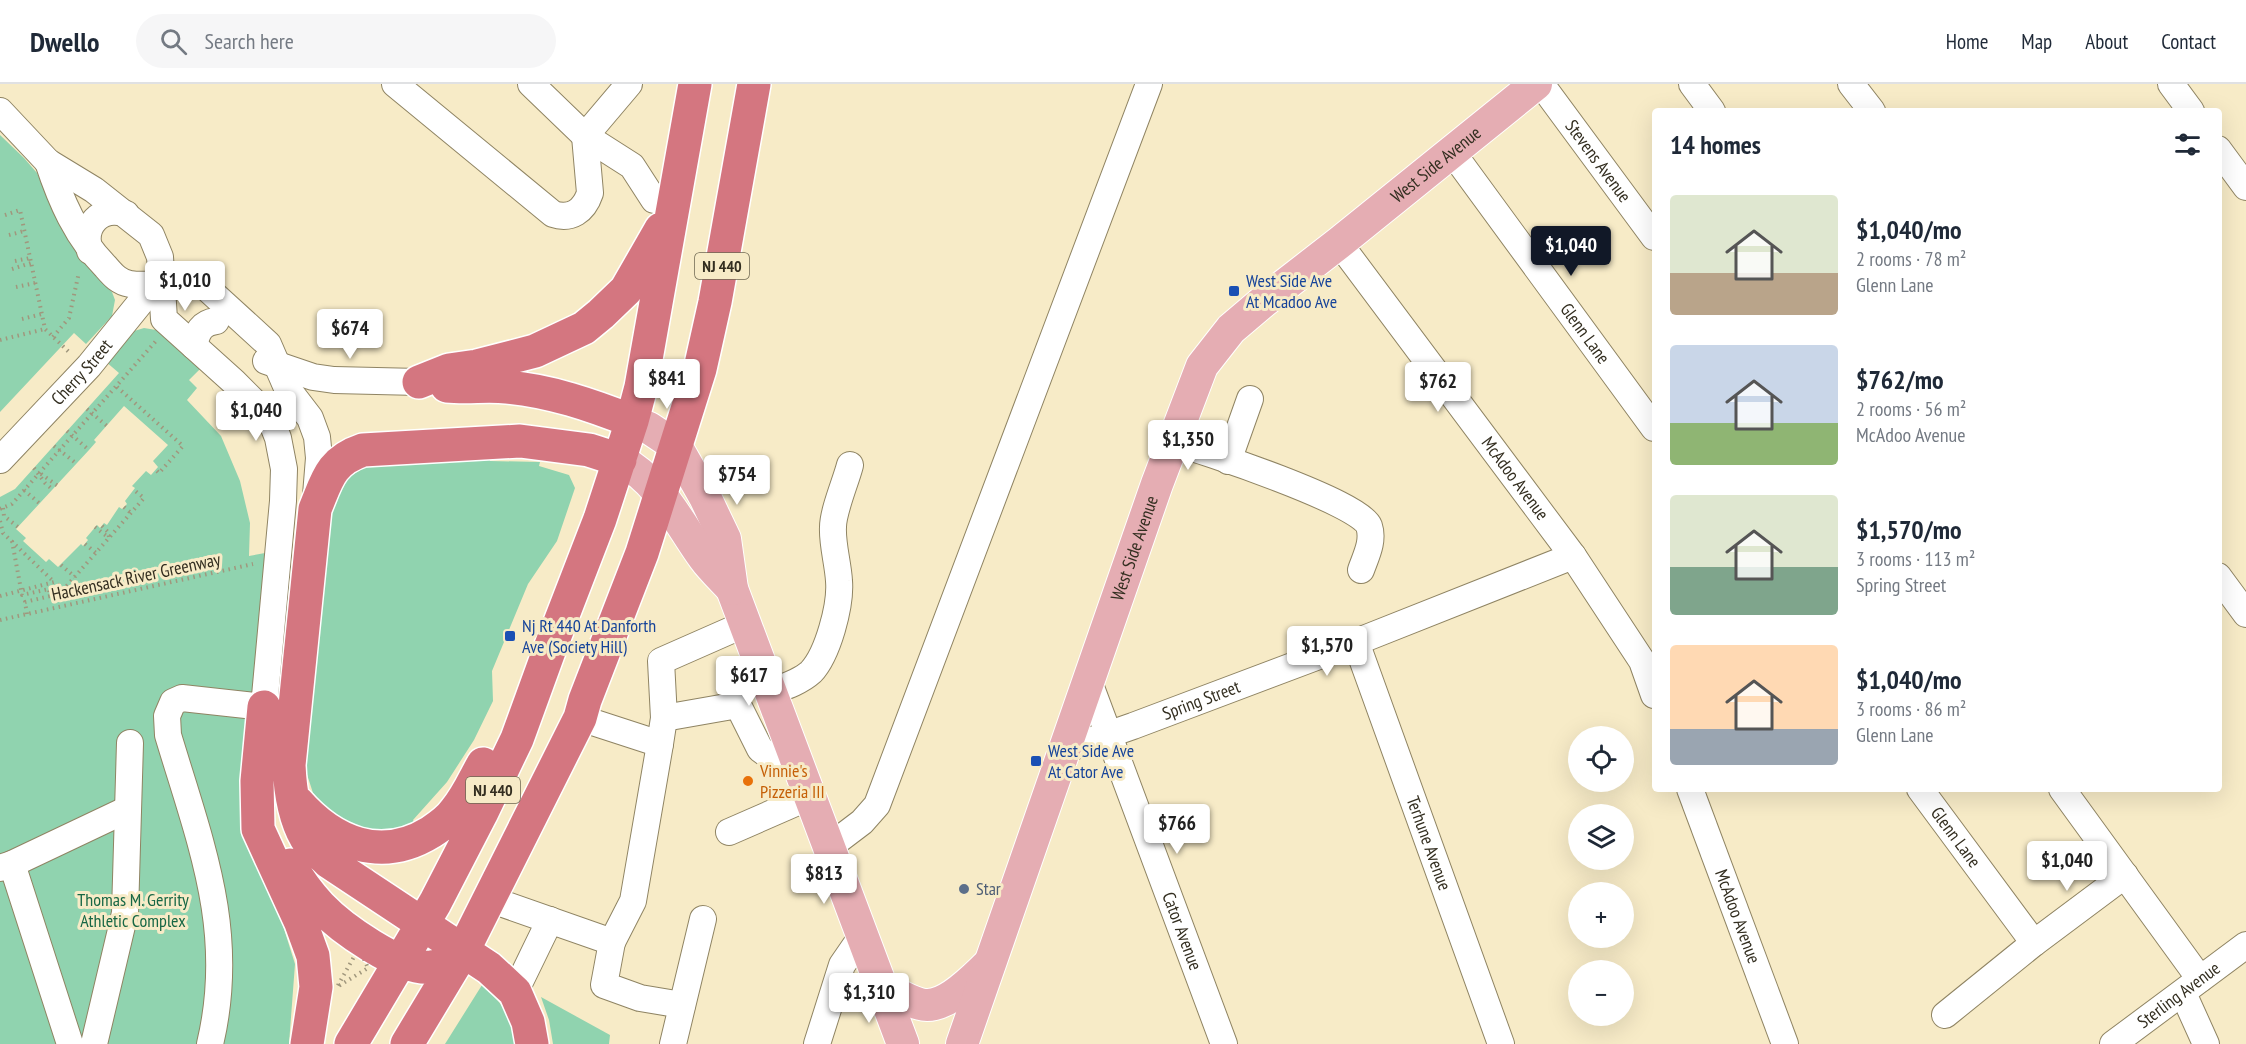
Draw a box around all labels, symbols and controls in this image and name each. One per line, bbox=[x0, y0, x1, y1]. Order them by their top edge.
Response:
search box bbox=[136, 14, 556, 68]
text: Dwello bbox=[30, 23, 100, 60]
icon: search bbox=[157, 25, 190, 58]
text: Search here bbox=[205, 27, 294, 55]
text: Home bbox=[1946, 28, 1988, 55]
text: Map bbox=[2021, 28, 2052, 55]
text: About bbox=[2085, 28, 2128, 55]
text: Contact bbox=[2161, 28, 2216, 55]
street label: Stevens Avenue bbox=[1560, 115, 1636, 207]
street label: West Side Avenue bbox=[1386, 121, 1486, 208]
text: 14 homes bbox=[1670, 128, 1761, 161]
icon: filters bbox=[2171, 128, 2204, 161]
text: $1,040/mo bbox=[1856, 213, 1962, 246]
icon: home bbox=[1718, 219, 1790, 291]
pin: $1,040 bbox=[1522, 226, 1620, 277]
text: $1,040 bbox=[1545, 232, 1597, 258]
text: 2 rooms · 78 m² bbox=[1856, 246, 1966, 272]
road number: NJ 440 bbox=[695, 253, 749, 279]
pin: $1,010 bbox=[136, 261, 234, 312]
text: $1,010 bbox=[159, 267, 211, 293]
place label: West Side Ave At Mcadoo Ave bbox=[1246, 269, 1337, 313]
text: Glenn Lane bbox=[1856, 272, 1934, 298]
marker: West Side Ave At Mcadoo Ave bbox=[1227, 284, 1241, 298]
street label: Glenn Lane bbox=[1555, 298, 1615, 368]
pin: $674 bbox=[314, 309, 386, 360]
text: $674 bbox=[331, 315, 369, 341]
street label: Cherry Street bbox=[46, 334, 117, 410]
pin: $841 bbox=[631, 359, 703, 410]
pin: $762 bbox=[1402, 362, 1474, 413]
text: $762/mo bbox=[1856, 363, 1944, 396]
text: $841 bbox=[648, 365, 686, 391]
text: $762 bbox=[1419, 368, 1457, 394]
icon: home bbox=[1718, 369, 1790, 441]
pin: $1,040 bbox=[207, 391, 305, 442]
text: 2 rooms · 56 m² bbox=[1856, 396, 1966, 422]
text: $1,040 bbox=[230, 397, 282, 423]
pin: $1,350 bbox=[1139, 420, 1237, 471]
text: McAdoo Avenue bbox=[1856, 422, 1966, 448]
text: $1,350 bbox=[1162, 426, 1214, 452]
street label: McAdoo Avenue bbox=[1477, 432, 1554, 525]
pin: $754 bbox=[701, 455, 773, 506]
text: $754 bbox=[718, 461, 756, 487]
street label: West Side Avenue bbox=[1105, 493, 1163, 604]
text: $1,570/mo bbox=[1856, 513, 1962, 546]
icon: home bbox=[1718, 519, 1790, 591]
text: 3 rooms · 113 m² bbox=[1856, 546, 1975, 572]
street label: Hackensack River Greenway bbox=[49, 547, 223, 606]
text: Spring Street bbox=[1856, 572, 1946, 598]
place label: Nj Rt 440 At Danforth Ave (Society Hill) bbox=[522, 614, 656, 658]
pin: $1,570 bbox=[1278, 626, 1376, 677]
marker: Nj Rt 440 At Danforth Ave (Society Hill) bbox=[503, 629, 517, 643]
text: $1,570 bbox=[1301, 632, 1353, 658]
pin: $617 bbox=[713, 656, 785, 707]
text: $617 bbox=[730, 662, 768, 688]
text: $1,040/mo bbox=[1856, 663, 1962, 696]
icon: home bbox=[1718, 669, 1790, 741]
street label: Spring Street bbox=[1159, 675, 1243, 725]
text: 3 rooms · 86 m² bbox=[1856, 696, 1966, 722]
text: Glenn Lane bbox=[1856, 722, 1934, 748]
map controls bbox=[1568, 726, 1634, 1026]
button: locate bbox=[1568, 726, 1634, 792]
place label: West Side Ave At Cator Ave bbox=[1048, 739, 1134, 783]
marker: West Side Ave At Cator Ave bbox=[1029, 754, 1043, 768]
place label: Vinnie's Pizzeria III bbox=[759, 759, 825, 803]
marker: Vinnie's Pizzeria III bbox=[741, 774, 755, 788]
road number: NJ 440 bbox=[466, 777, 520, 803]
street label: Terhune Avenue bbox=[1402, 793, 1457, 893]
street label: Glenn Lane bbox=[1926, 802, 1986, 872]
pin: $766 bbox=[1141, 804, 1213, 855]
button: layers bbox=[1568, 804, 1634, 870]
text: $766 bbox=[1158, 810, 1196, 836]
pin: $1,040 bbox=[2018, 841, 2116, 892]
text: $1,040 bbox=[2041, 847, 2093, 873]
pin: $813 bbox=[788, 854, 860, 905]
text: $813 bbox=[805, 860, 843, 886]
street label: McAdoo Avenue bbox=[1710, 866, 1766, 967]
place label: Star bbox=[976, 877, 1001, 900]
marker: Star bbox=[957, 882, 971, 896]
button: + bbox=[1568, 882, 1634, 948]
park label: Thomas M. Gerrity Athletic Complex bbox=[77, 888, 189, 932]
street label: Cator Avenue bbox=[1157, 889, 1207, 973]
street label: Sterling Avenue bbox=[2132, 956, 2224, 1033]
button: − bbox=[1568, 960, 1634, 1026]
pin: $1,310 bbox=[820, 973, 918, 1024]
text: $1,310 bbox=[843, 979, 895, 1005]

